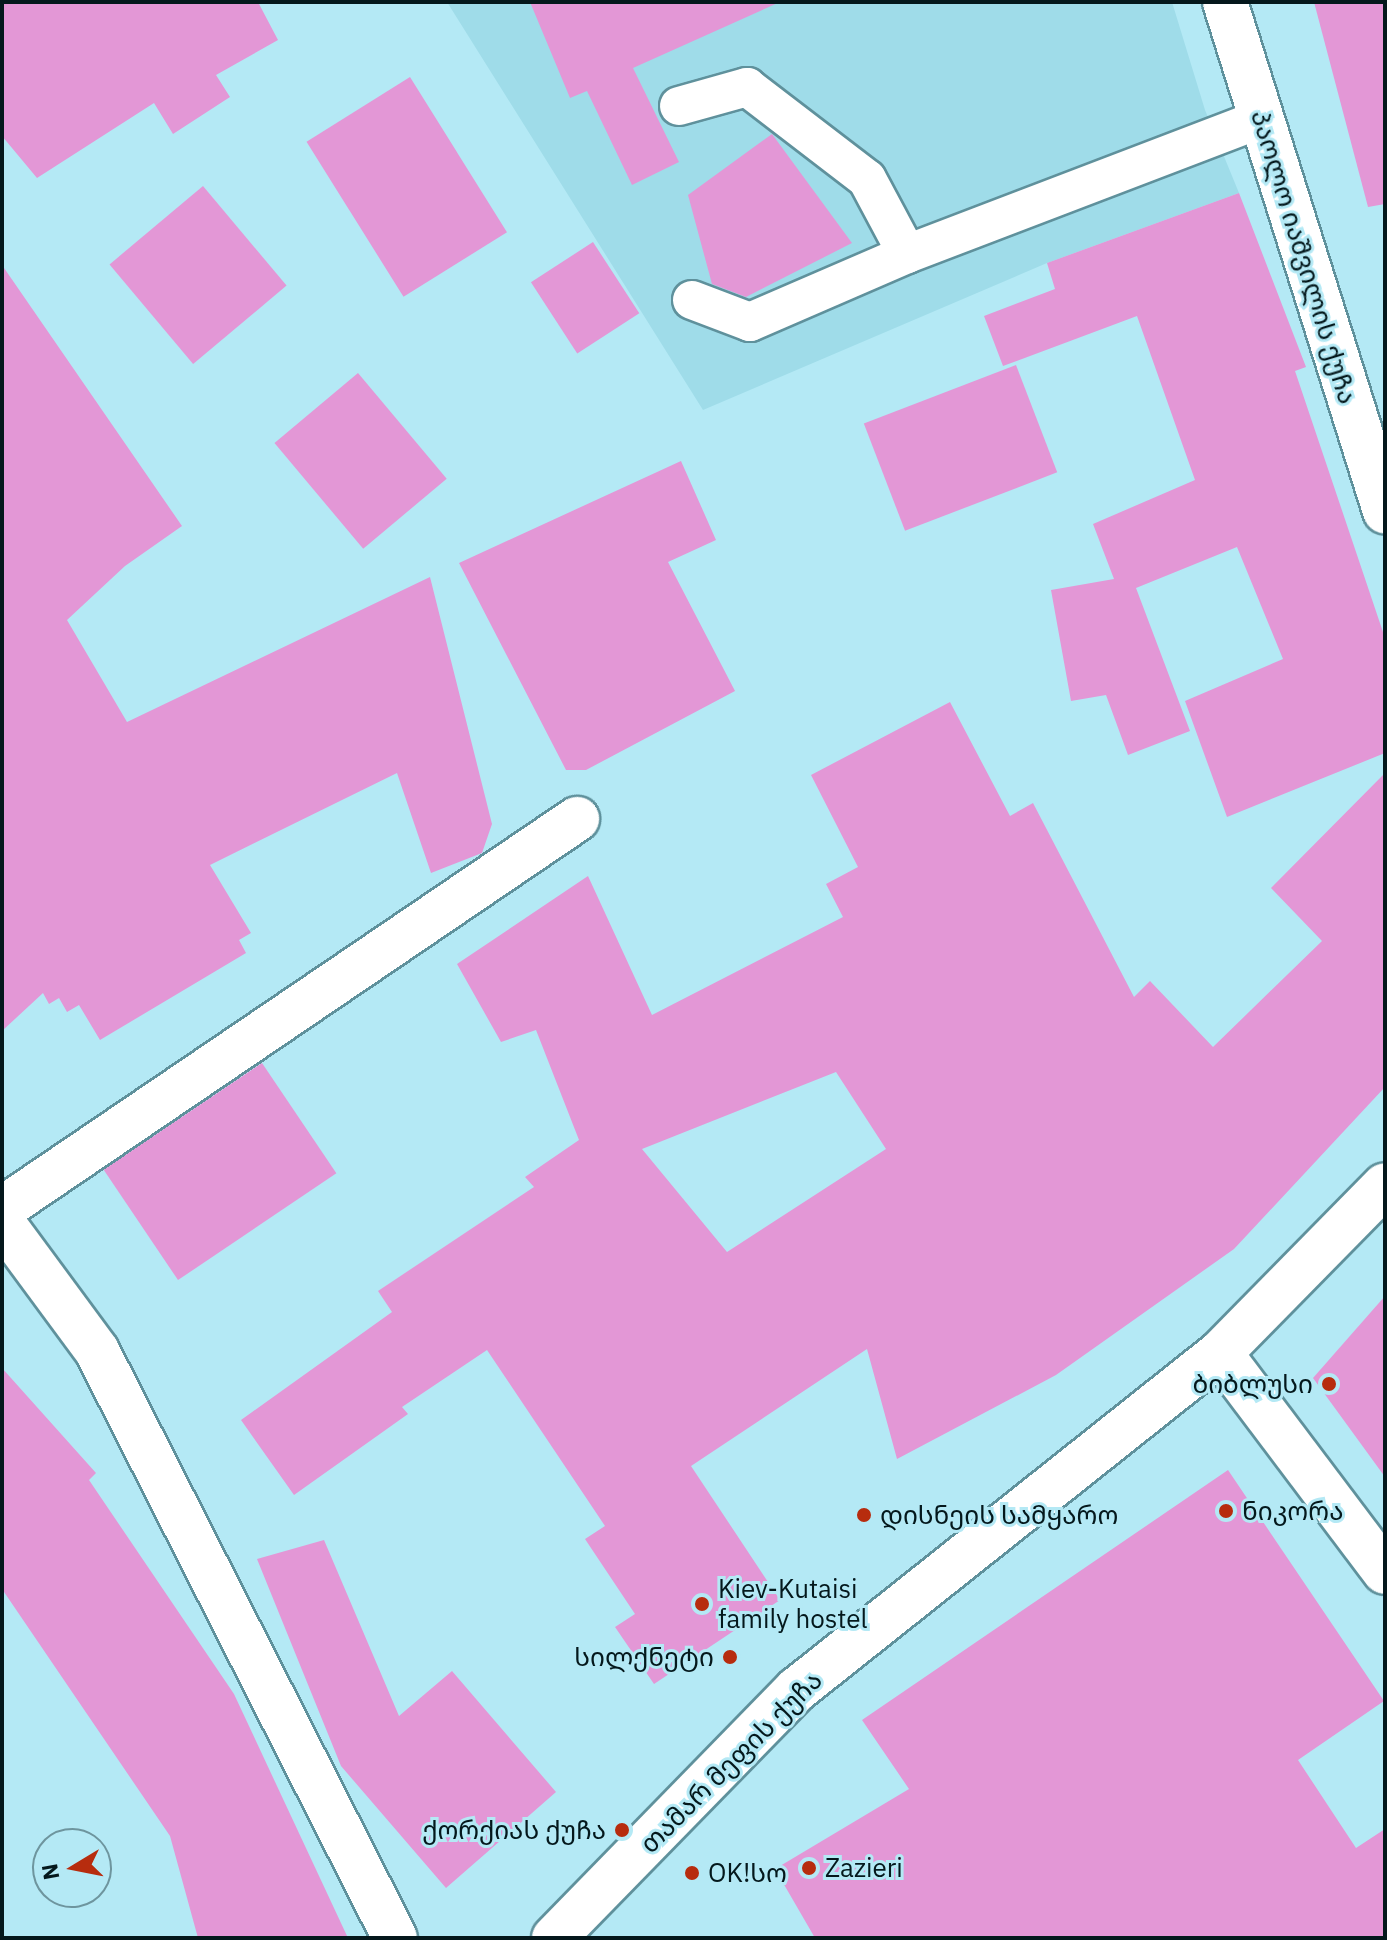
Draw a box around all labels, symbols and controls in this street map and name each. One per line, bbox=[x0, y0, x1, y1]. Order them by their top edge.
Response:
street label: პაოლო იაშვილის ქუჩა bbox=[1244, 106, 1364, 408]
place label: ბიბლუსი bbox=[1192, 1368, 1313, 1400]
marker: ბიბლუსი bbox=[1320, 1375, 1338, 1393]
place label: ნიკორა bbox=[1242, 1495, 1343, 1527]
place label: დისნეის სამყარო bbox=[880, 1499, 1118, 1531]
marker: ნიკორა bbox=[1217, 1502, 1235, 1520]
marker: დისნეის სამყარო bbox=[855, 1506, 873, 1524]
place label: Kiev-Kutaisi family hostel bbox=[718, 1573, 868, 1634]
marker: Kiev-Kutaisi family hostel bbox=[693, 1595, 711, 1613]
place label: სილქნეტი bbox=[574, 1641, 714, 1673]
marker: სილქნეტი bbox=[721, 1648, 739, 1666]
street label: თამარ მეფის ქუჩა bbox=[634, 1665, 828, 1859]
place label: ქორქიას ქუჩა bbox=[422, 1814, 606, 1846]
marker: ქორქიას ქუჩა bbox=[613, 1821, 631, 1839]
north arrow bbox=[32, 1828, 112, 1908]
place label: Zazieri bbox=[825, 1852, 903, 1884]
place label: OK!სო bbox=[708, 1857, 787, 1889]
marker: Zazieri bbox=[800, 1859, 818, 1877]
text: N bbox=[34, 1862, 66, 1882]
marker: OK!სო bbox=[683, 1864, 701, 1882]

